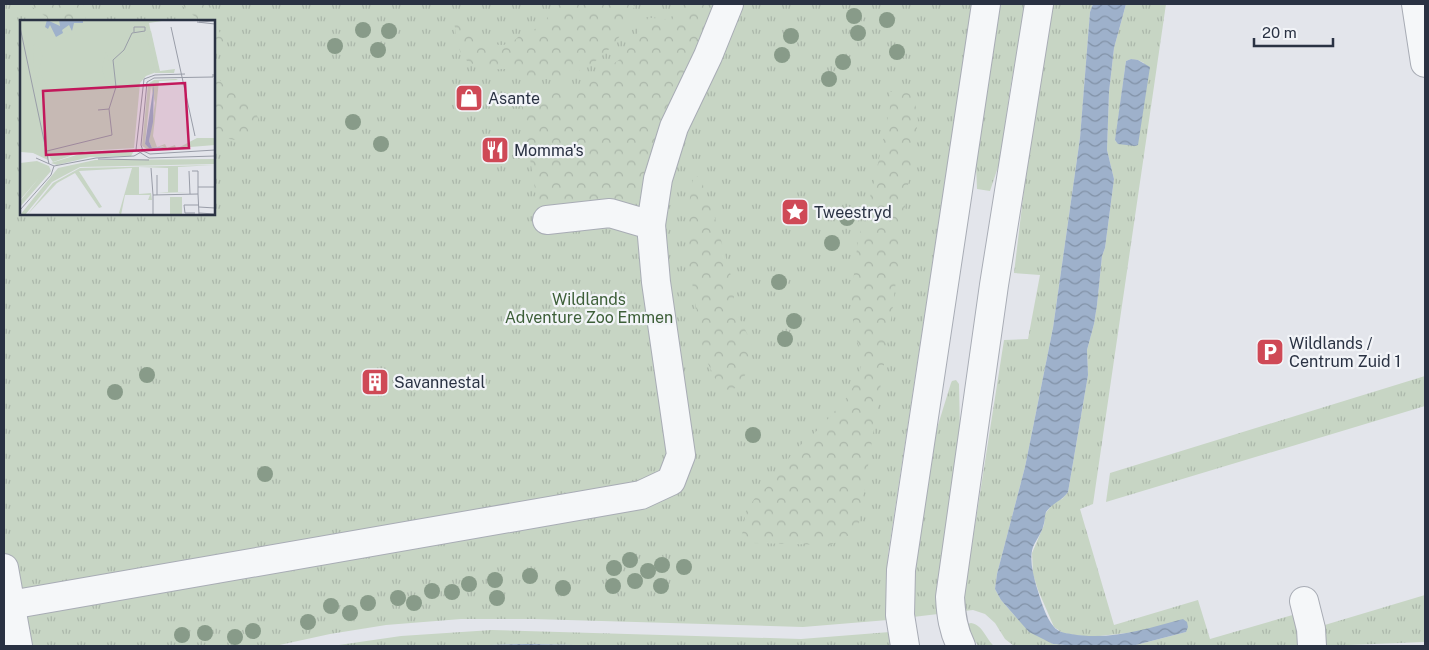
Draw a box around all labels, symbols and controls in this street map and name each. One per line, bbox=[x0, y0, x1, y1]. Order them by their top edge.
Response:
scale bar bbox=[1254, 15, 1333, 47]
inset map bbox=[20, 20, 215, 215]
text: 20 m bbox=[1262, 24, 1297, 41]
shop icon: Asante bbox=[454, 83, 484, 113]
place label: Asante bbox=[488, 89, 540, 108]
restaurant icon: Momma's bbox=[480, 135, 510, 165]
place label: Momma's bbox=[514, 141, 584, 160]
place icon: Tweestryd bbox=[780, 197, 810, 227]
place label: Tweestryd bbox=[814, 203, 892, 222]
park label: Wildlands Adventure Zoo Emmen bbox=[505, 290, 673, 327]
place label: Wildlands / Centrum Zuid 1 bbox=[1289, 334, 1401, 371]
parking icon: Wildlands / Centrum Zuid 1 bbox=[1255, 337, 1285, 367]
building icon: Savannestal bbox=[360, 367, 390, 397]
place label: Savannestal bbox=[394, 373, 485, 392]

